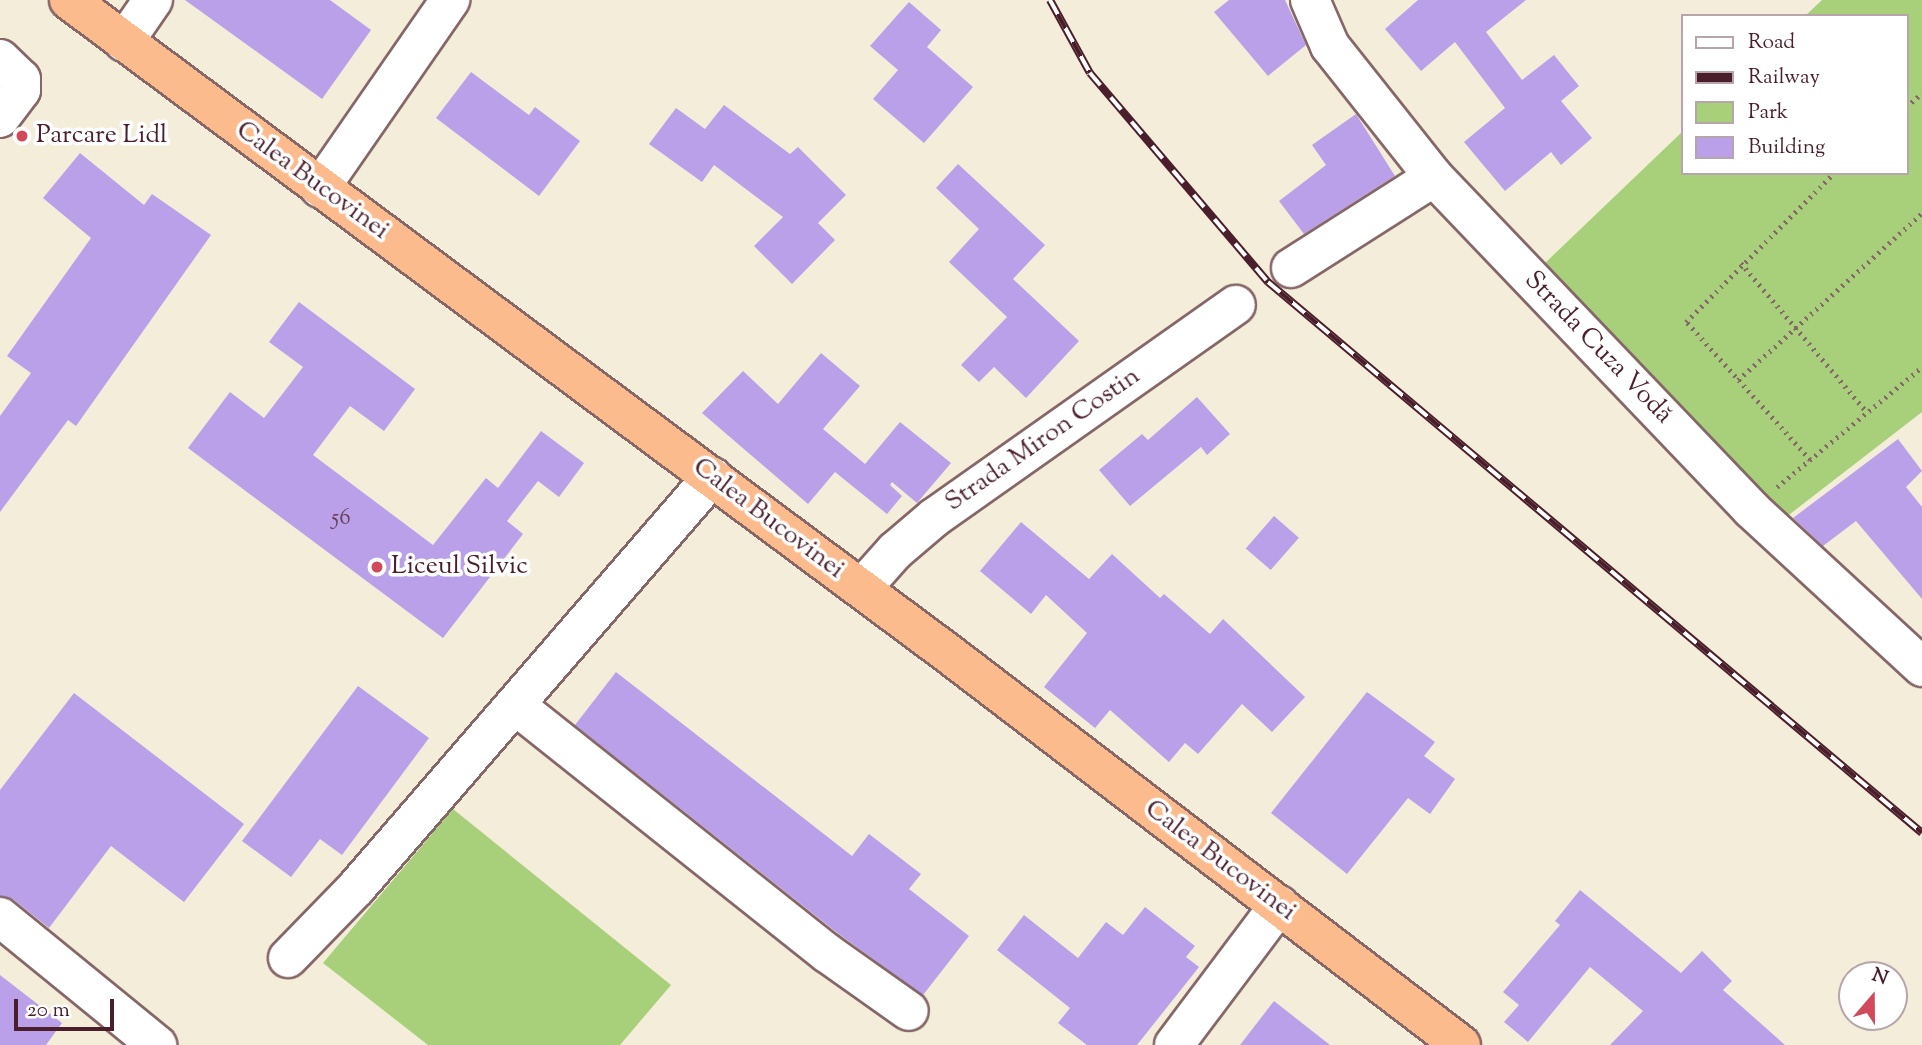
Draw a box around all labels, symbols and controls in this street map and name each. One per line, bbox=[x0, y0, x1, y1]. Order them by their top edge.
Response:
legend bbox=[1680, 14, 1908, 175]
text: Road bbox=[1748, 28, 1795, 58]
text: Railway bbox=[1748, 63, 1820, 93]
text: Park bbox=[1748, 98, 1788, 128]
street label: Calea Bucovinei bbox=[229, 115, 395, 247]
place label: Parcare Lidl bbox=[36, 120, 167, 152]
marker: Parcare Lidl bbox=[14, 128, 30, 144]
text: Building bbox=[1748, 133, 1825, 163]
street label: Strada Cuza Vodă bbox=[1517, 265, 1679, 431]
street label: Strada Miron Costin bbox=[940, 361, 1146, 519]
street label: Calea Bucovinei bbox=[686, 452, 850, 586]
house number: 56 bbox=[331, 505, 351, 533]
place label: Liceul Silvic bbox=[391, 551, 528, 583]
marker: Liceul Silvic bbox=[369, 559, 385, 575]
street label: Calea Bucovinei bbox=[1138, 794, 1302, 928]
north arrow bbox=[1838, 961, 1908, 1031]
text: N bbox=[1868, 962, 1891, 993]
scale bar bbox=[18, 986, 117, 1030]
text: 20 m bbox=[27, 996, 70, 1026]

